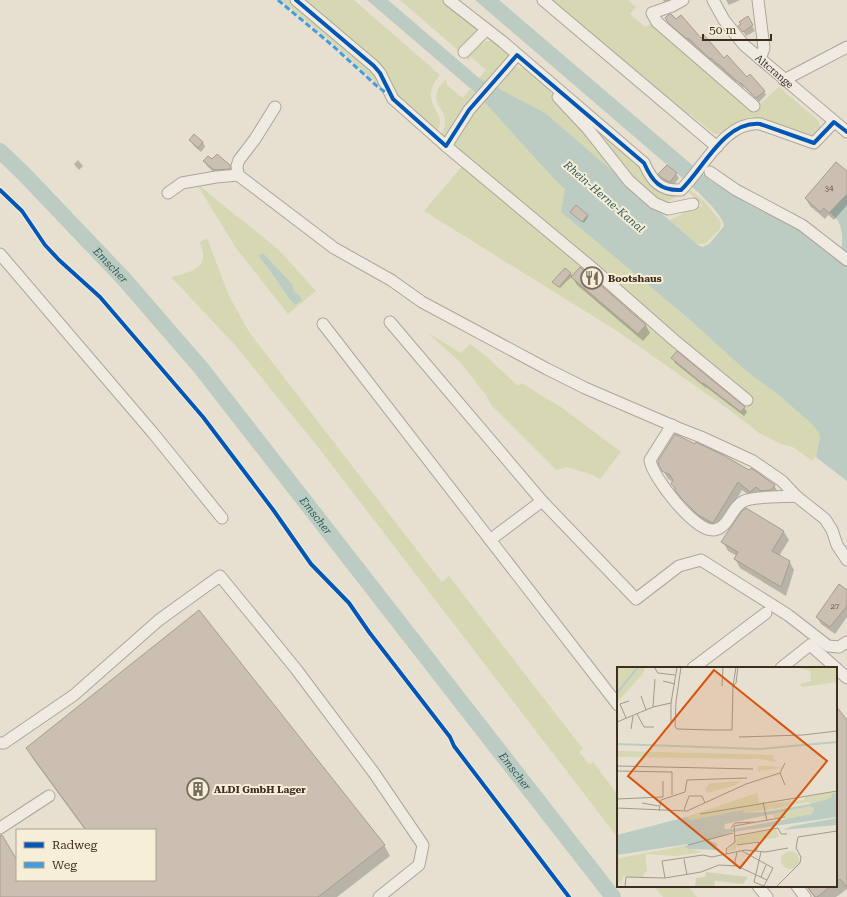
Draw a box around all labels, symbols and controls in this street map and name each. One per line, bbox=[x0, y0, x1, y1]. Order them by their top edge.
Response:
scale bar bbox=[703, 16, 771, 42]
text: 50 m bbox=[709, 23, 736, 37]
street label: Altcrange bbox=[753, 52, 796, 90]
water label: Rhein-Herne-Kanal bbox=[560, 158, 647, 236]
house number: 34 bbox=[825, 184, 834, 193]
water label: Emscher bbox=[90, 244, 131, 286]
restaurant icon: Bootshaus bbox=[579, 265, 605, 291]
place label: Bootshaus bbox=[608, 273, 662, 284]
water label: Emscher bbox=[297, 493, 335, 537]
house number: 27 bbox=[831, 602, 840, 611]
inset map bbox=[617, 667, 837, 887]
water label: Emscher bbox=[496, 749, 534, 793]
building icon: ALDI GmbH Lager bbox=[185, 776, 211, 802]
place label: ALDI GmbH Lager bbox=[214, 784, 306, 795]
legend bbox=[16, 829, 156, 881]
text: Radweg bbox=[52, 838, 98, 852]
text: Weg bbox=[52, 858, 77, 872]

